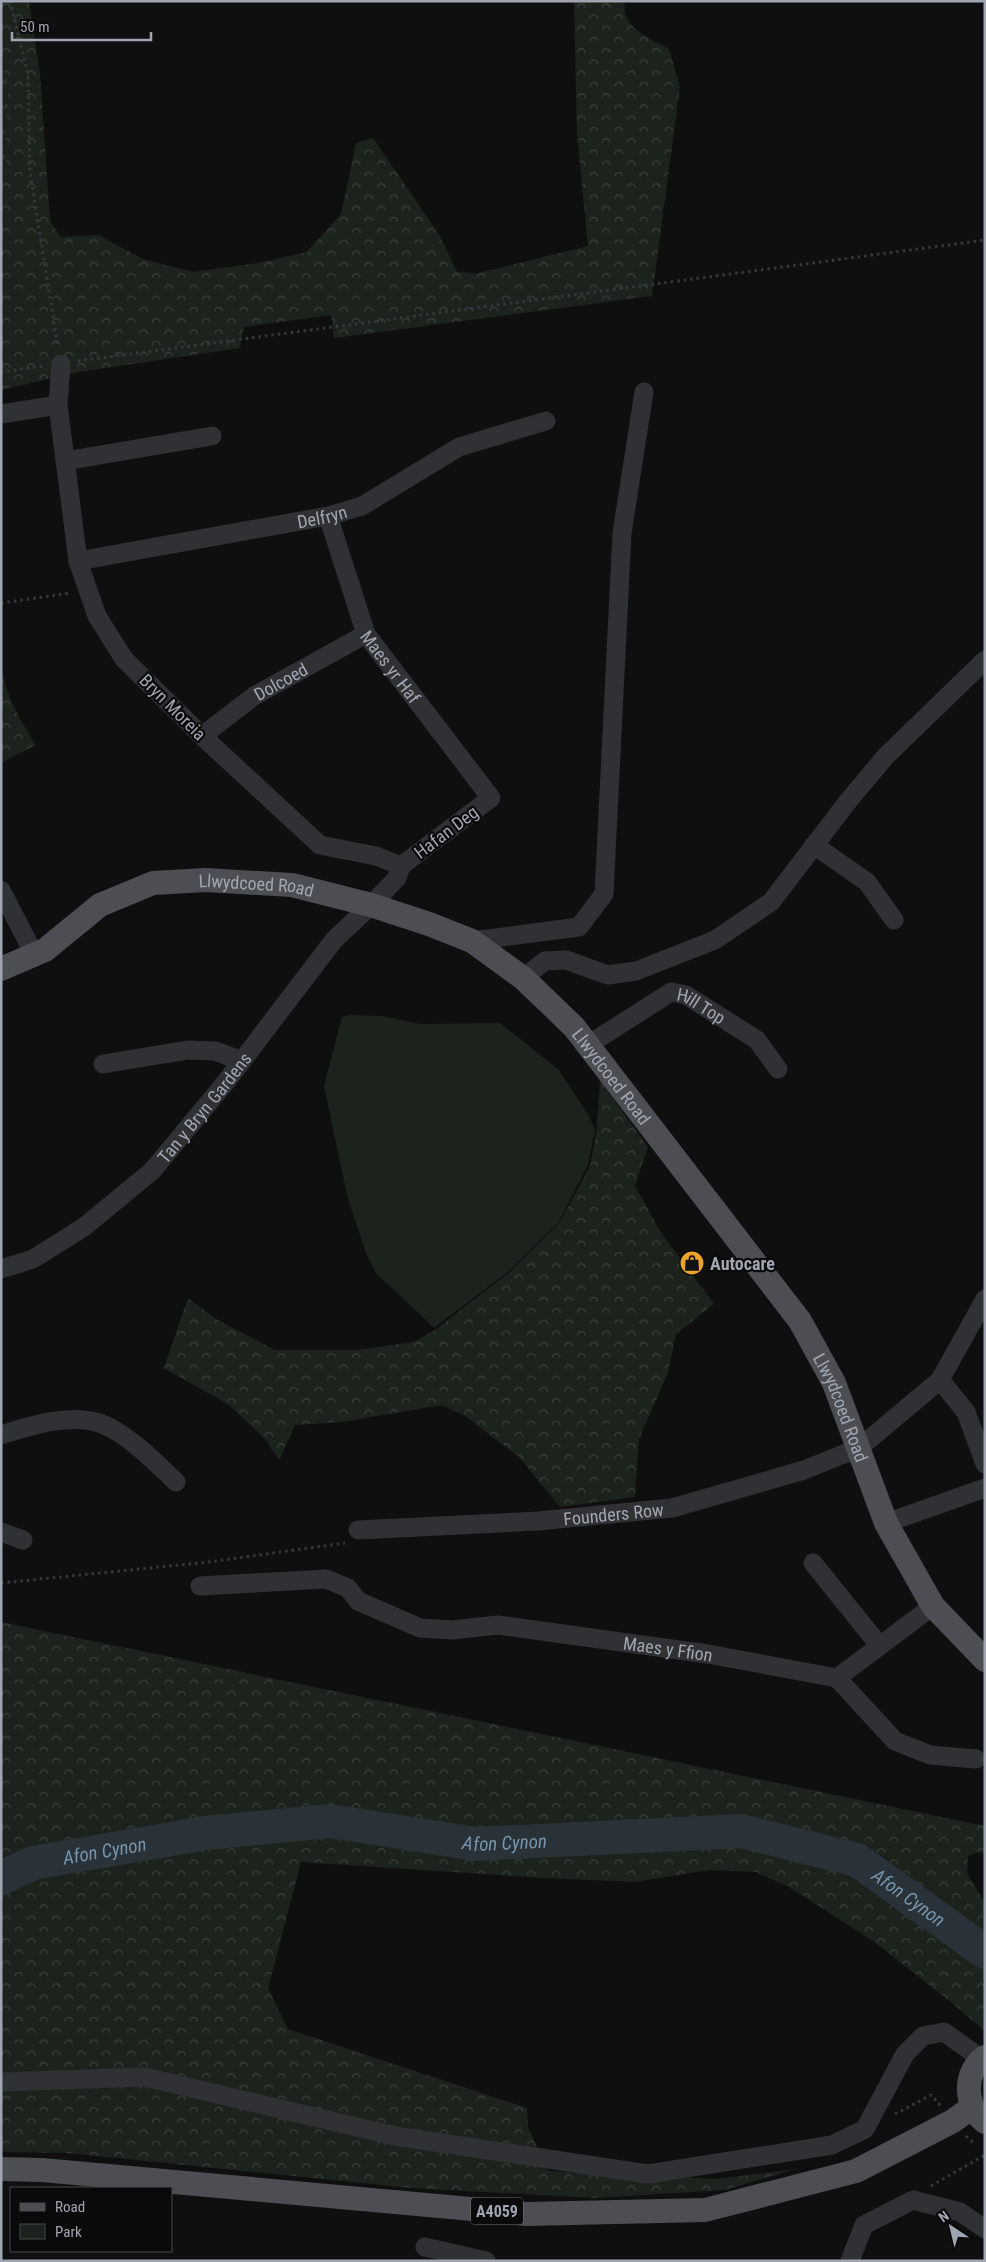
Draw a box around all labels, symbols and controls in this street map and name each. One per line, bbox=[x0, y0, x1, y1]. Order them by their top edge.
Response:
scale bar bbox=[12, 10, 151, 42]
text: 50 m bbox=[20, 18, 50, 36]
street label: Delfryn bbox=[295, 501, 349, 532]
street label: Maes yr Haf bbox=[357, 626, 425, 707]
street label: Dolcoed bbox=[250, 658, 311, 705]
street label: Bryn Moreia bbox=[136, 670, 210, 744]
street label: Hafan Deg bbox=[410, 801, 482, 863]
street label: Llwydcoed Road bbox=[198, 869, 316, 901]
street label: Hill Top bbox=[675, 983, 730, 1028]
street label: Llwydcoed Road bbox=[568, 1024, 655, 1128]
street label: Tan y Bryn Gardens bbox=[153, 1048, 255, 1167]
shop icon: Autocare bbox=[679, 1250, 705, 1276]
place label: Autocare bbox=[710, 1253, 775, 1274]
street label: Llwydcoed Road bbox=[809, 1349, 873, 1465]
street label: Founders Row bbox=[562, 1498, 665, 1529]
street label: Maes y Ffion bbox=[622, 1632, 714, 1665]
water label: Afon Cynon bbox=[460, 1829, 547, 1856]
water label: Afon Cynon bbox=[60, 1832, 148, 1869]
water label: Afon Cynon bbox=[867, 1863, 950, 1931]
legend bbox=[10, 2187, 172, 2252]
text: Road bbox=[55, 2198, 85, 2216]
road number: A4059 bbox=[471, 2198, 523, 2224]
north arrow bbox=[926, 2202, 976, 2252]
text: N bbox=[935, 2207, 952, 2225]
text: Park bbox=[55, 2223, 82, 2241]

